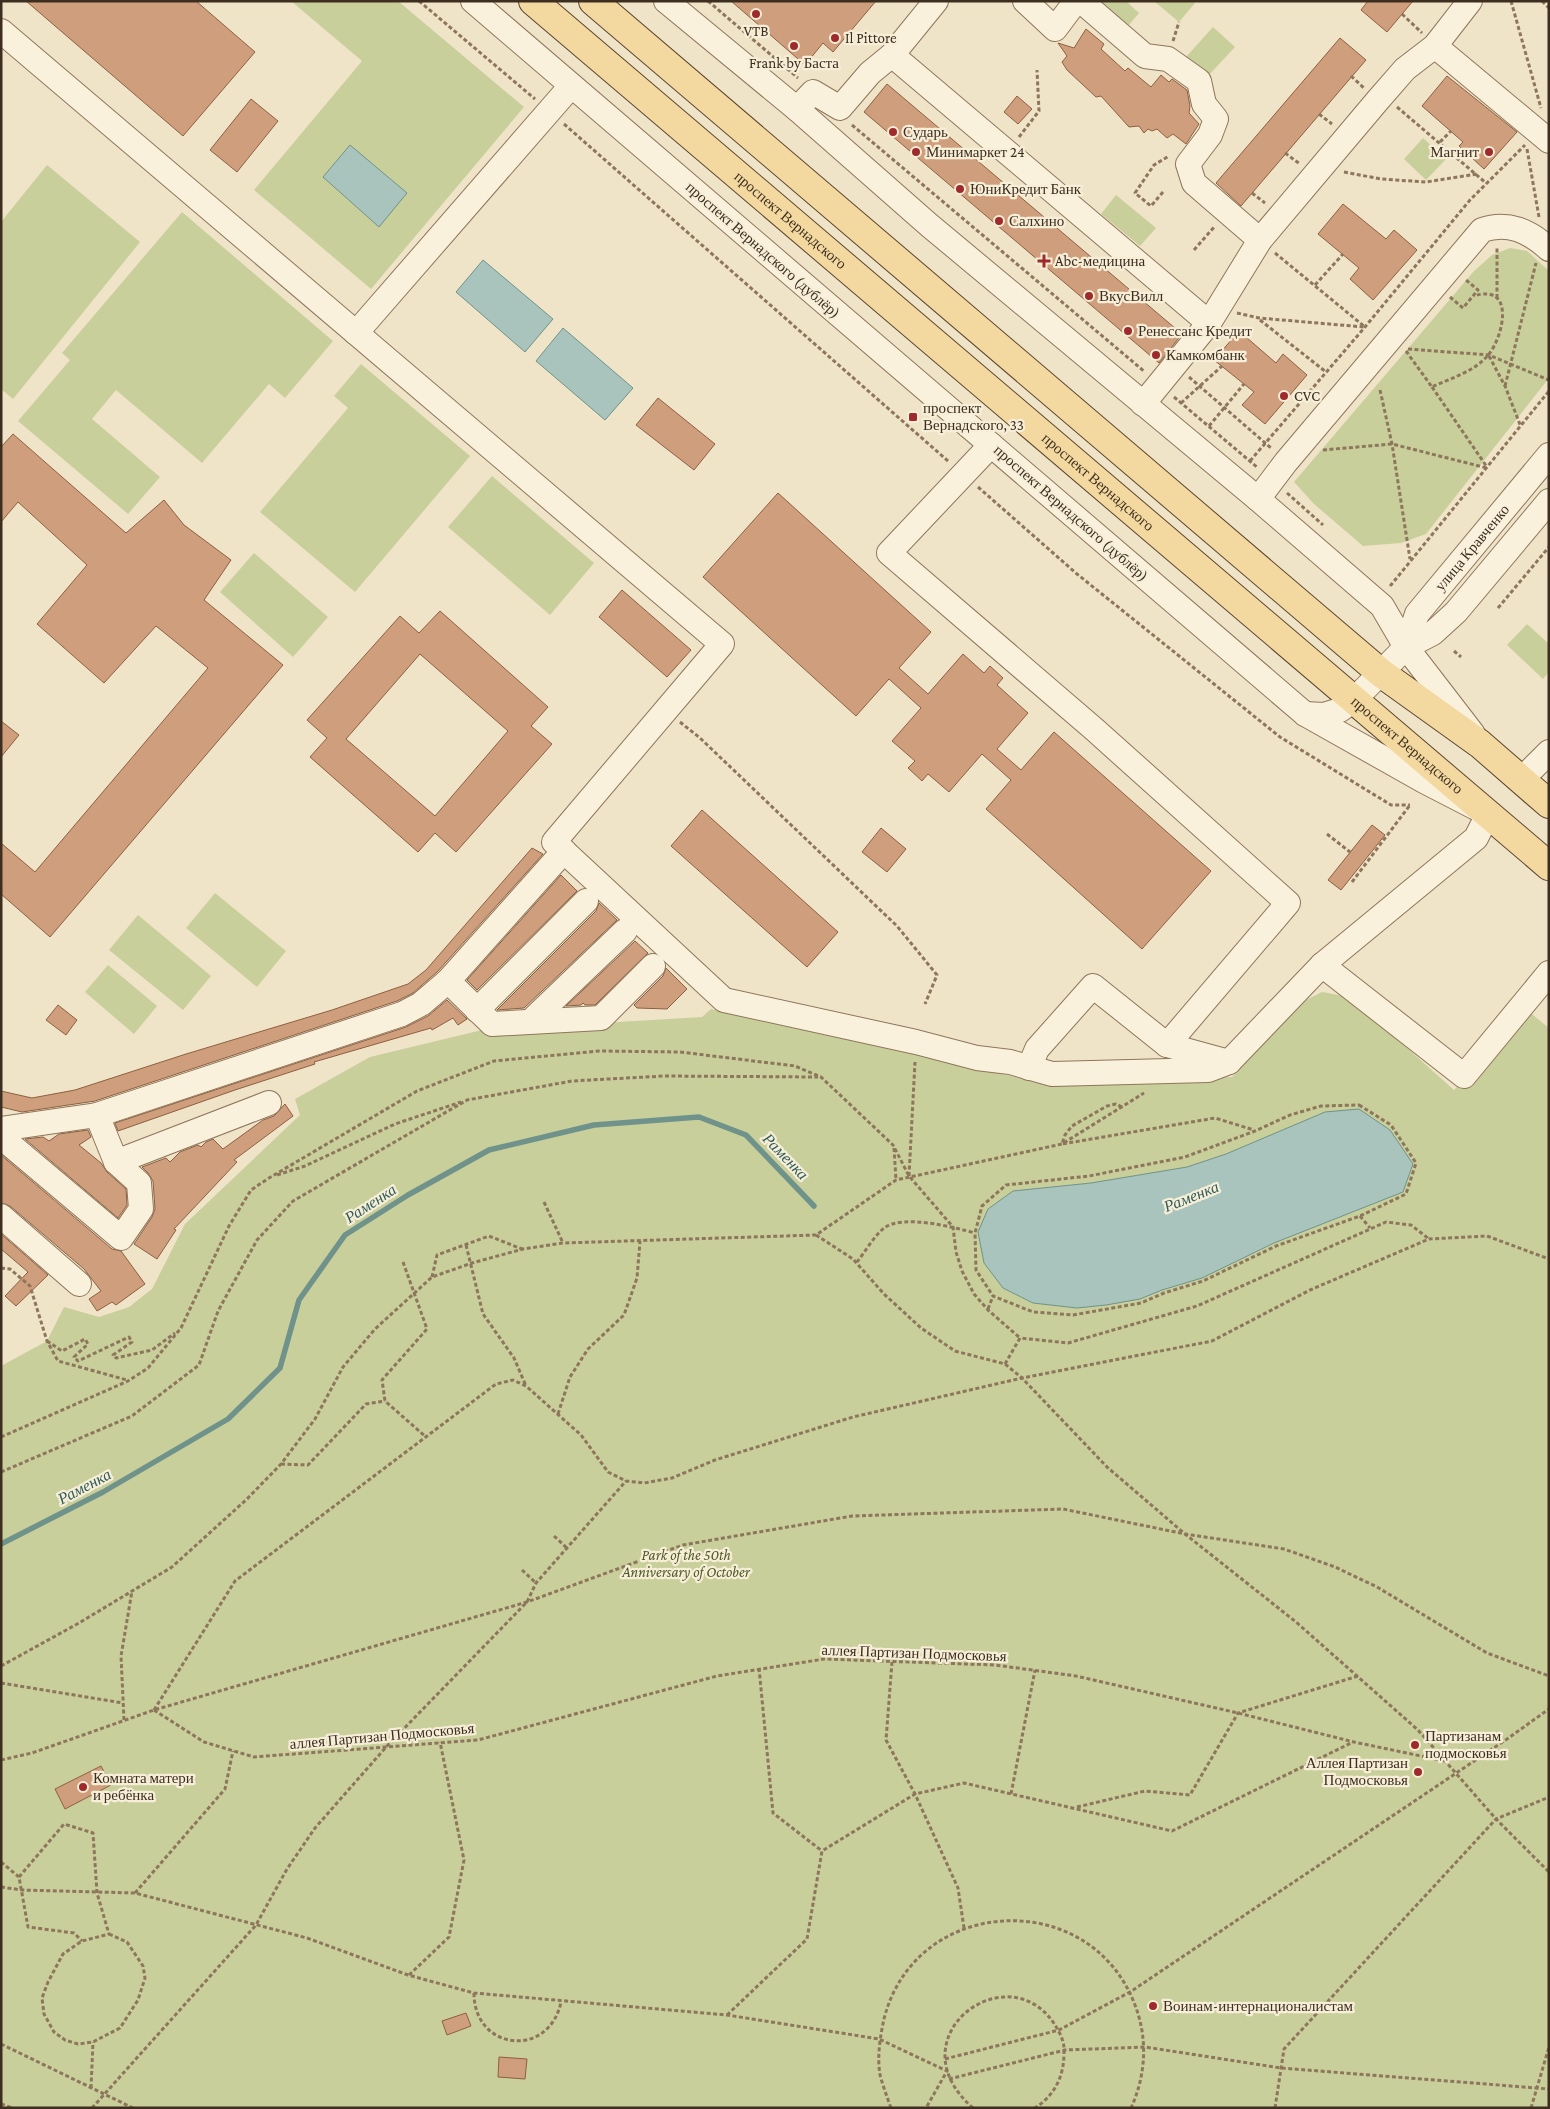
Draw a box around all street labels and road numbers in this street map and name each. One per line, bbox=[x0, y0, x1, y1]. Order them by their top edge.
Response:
street label: проспект Вернадского bbox=[731, 168, 850, 272]
street label: проспект Вернадского (дублёр) bbox=[682, 179, 843, 322]
street label: проспект Вернадского bbox=[1039, 430, 1157, 534]
street label: проспект Вернадского (дублёр) bbox=[990, 442, 1151, 585]
street label: улица Кравченко bbox=[1432, 501, 1512, 594]
street label: проспект Вернадского bbox=[1348, 693, 1466, 797]
street label: аллея Партизан Подмосковья bbox=[821, 1642, 1007, 1664]
street label: аллея Партизан Подмосковья bbox=[289, 1720, 475, 1752]

